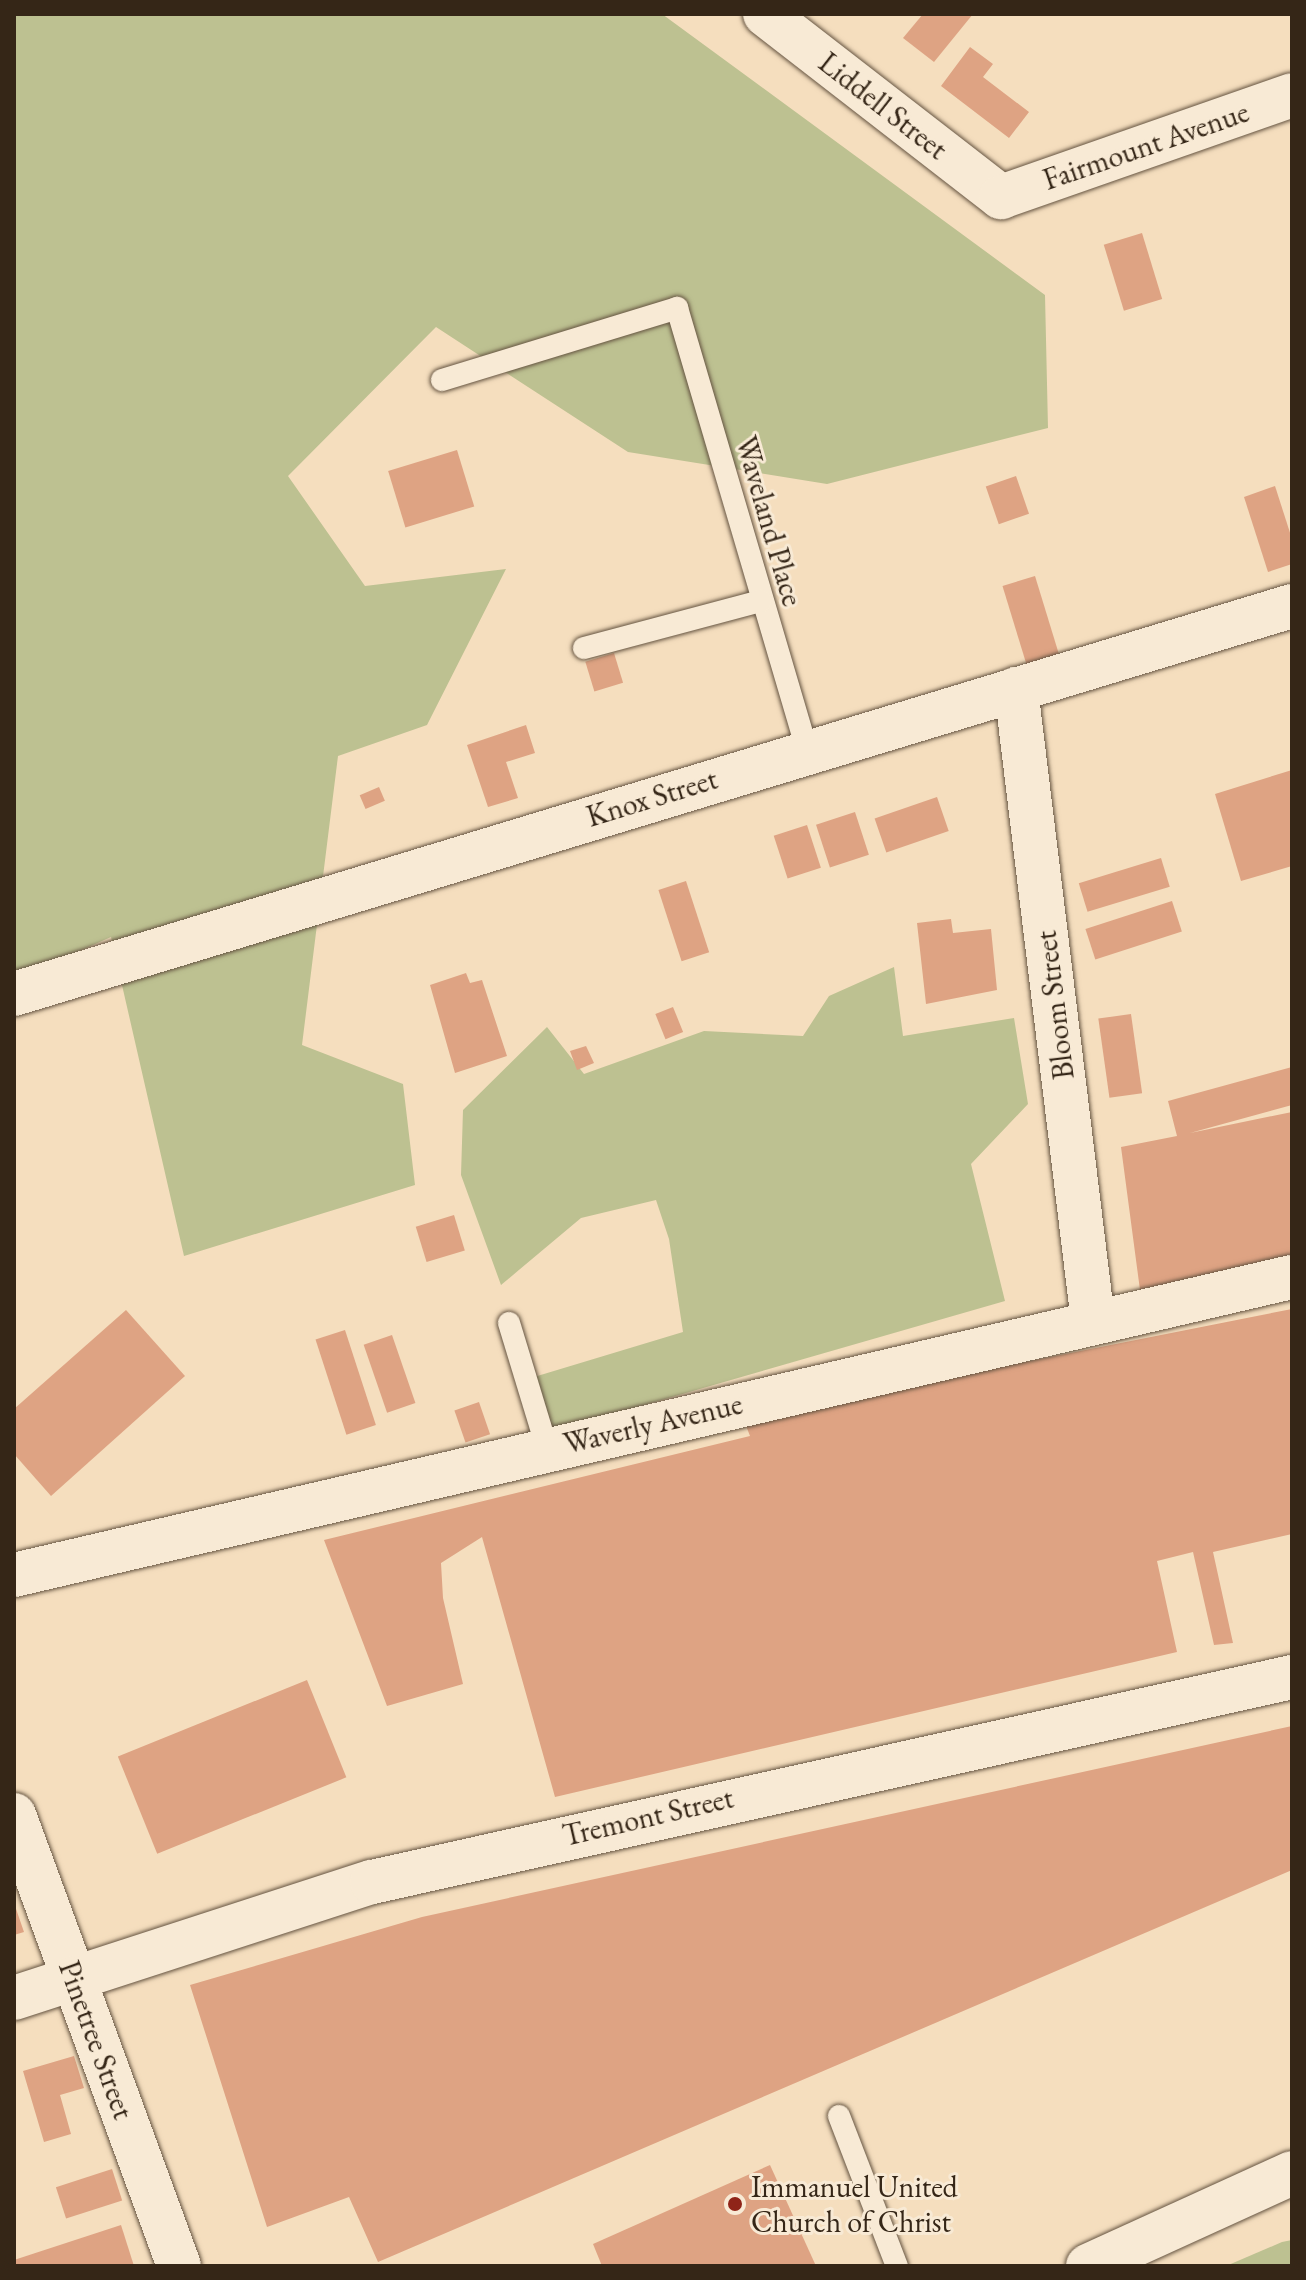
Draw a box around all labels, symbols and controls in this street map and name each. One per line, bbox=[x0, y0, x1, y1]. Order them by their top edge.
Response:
street label: Liddell Street bbox=[812, 45, 954, 167]
street label: Fairmount Avenue bbox=[1038, 94, 1254, 198]
street label: Waveland Place bbox=[728, 432, 810, 610]
street label: Knox Street bbox=[582, 761, 722, 835]
street label: Bloom Street bbox=[1028, 928, 1082, 1082]
street label: Waverly Avenue bbox=[560, 1386, 746, 1462]
street label: Tremont Street bbox=[559, 1780, 737, 1854]
street label: Pinetree Street bbox=[51, 1956, 141, 2124]
place label: Immanuel United Church of Christ bbox=[751, 2169, 958, 2240]
marker: Immanuel United Church of Christ bbox=[726, 2195, 744, 2213]

